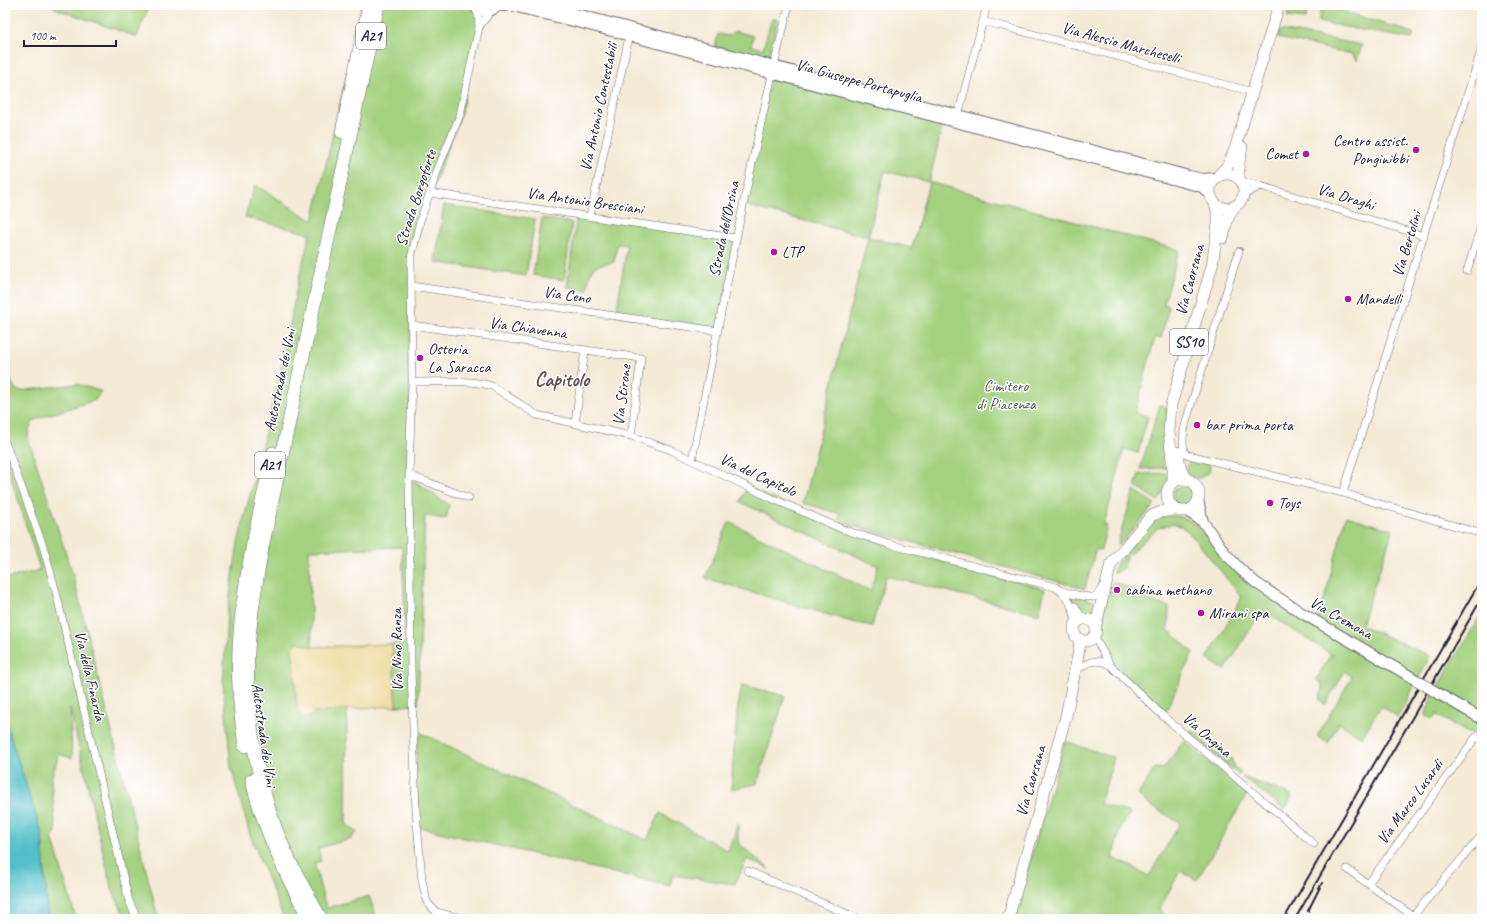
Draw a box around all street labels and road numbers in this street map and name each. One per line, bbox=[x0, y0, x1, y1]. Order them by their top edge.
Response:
street label: Via Alessio Marcheselli bbox=[1060, 18, 1184, 69]
road number: A21 bbox=[356, 23, 386, 49]
street label: Via Antonio Contestabili bbox=[576, 39, 623, 173]
street label: Via Giuseppe Portapuglia bbox=[794, 55, 926, 108]
street label: Strada Borgoforte bbox=[391, 145, 442, 249]
street label: Strada dell'Orsina bbox=[704, 178, 744, 279]
street label: Via Draghi bbox=[1315, 179, 1379, 216]
street label: Via Antonio Bresciani bbox=[526, 183, 646, 219]
street label: Via Bertolini bbox=[1388, 207, 1427, 279]
street label: Via Caorsana bbox=[1171, 241, 1209, 318]
street label: Via Ceno bbox=[542, 282, 593, 308]
street label: Via Chiavenna bbox=[488, 313, 569, 344]
street label: Autostrada dei Vini bbox=[259, 325, 301, 433]
road number: SS10 bbox=[1170, 329, 1208, 355]
street label: Via Stirone bbox=[608, 362, 636, 426]
street label: Via del Capitolo bbox=[717, 449, 801, 502]
road number: A21 bbox=[255, 452, 285, 478]
street label: Via Cremona bbox=[1306, 592, 1377, 645]
street label: Via Nino Ranza bbox=[386, 607, 408, 692]
street label: Via della Finarda bbox=[70, 629, 110, 724]
street label: Autostrada dei Vini bbox=[247, 682, 281, 790]
street label: Via Ongina bbox=[1178, 708, 1237, 763]
street label: Via Caorsana bbox=[1011, 742, 1051, 819]
street label: Via Marco Lusardi bbox=[1373, 754, 1449, 848]

